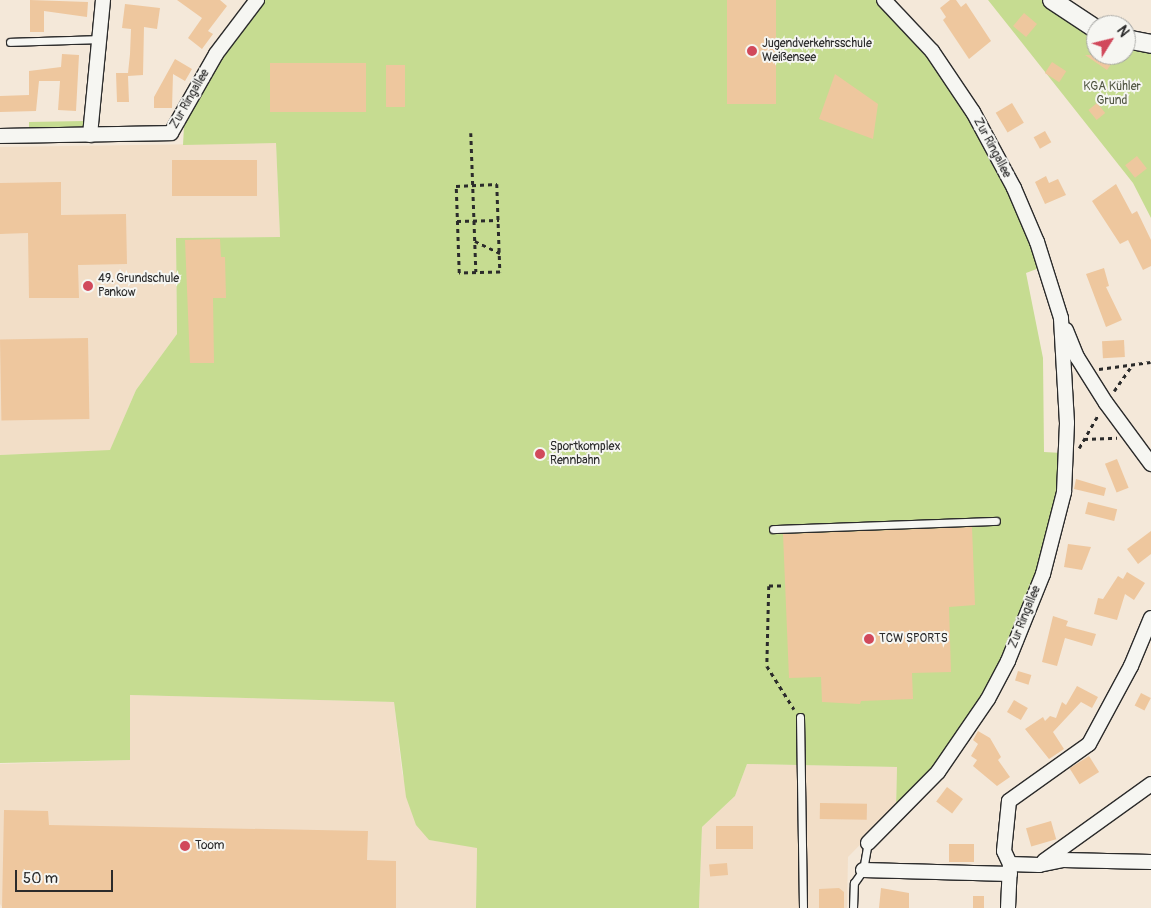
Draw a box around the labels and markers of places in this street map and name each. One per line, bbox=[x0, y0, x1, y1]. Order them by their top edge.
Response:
place label: Jugendverkehrsschule Weißensee bbox=[762, 37, 872, 65]
marker: Jugendverkehrsschule Weißensee bbox=[746, 45, 758, 57]
place label: 49. Grundschule Pankow bbox=[98, 272, 179, 300]
marker: 49. Grundschule Pankow bbox=[82, 280, 94, 292]
place label: Sportkomplex Rennbahn bbox=[550, 440, 620, 468]
marker: Sportkomplex Rennbahn bbox=[534, 448, 546, 460]
place label: TCW SPORTS bbox=[879, 632, 948, 646]
marker: TCW SPORTS bbox=[863, 633, 875, 645]
place label: Toom bbox=[195, 839, 224, 853]
marker: Toom bbox=[179, 840, 191, 852]

